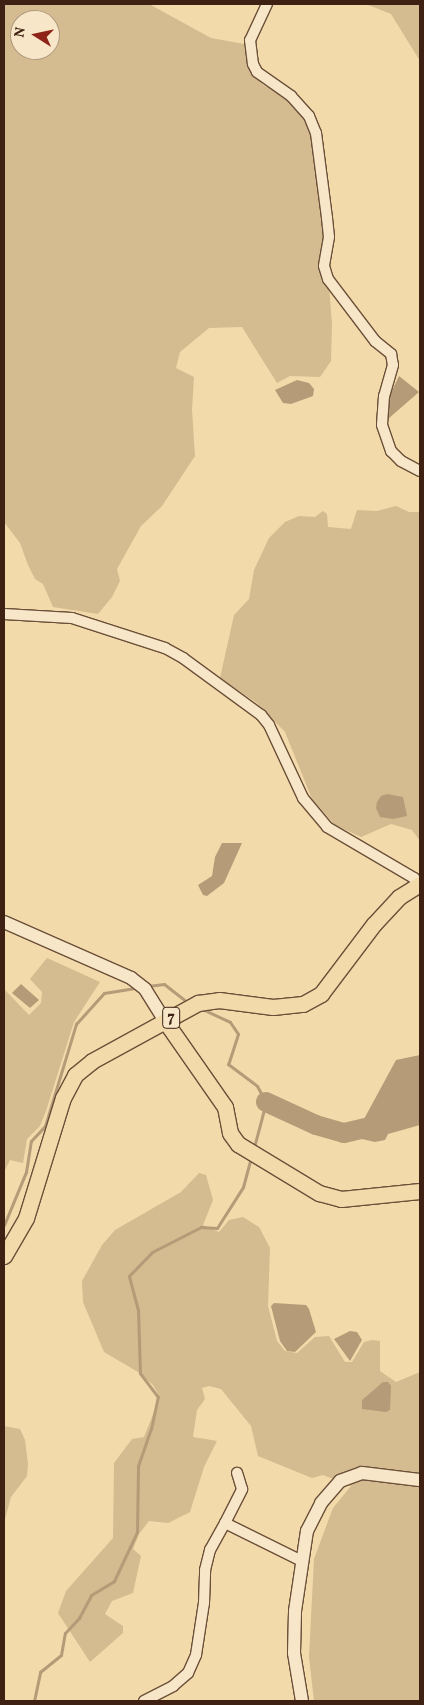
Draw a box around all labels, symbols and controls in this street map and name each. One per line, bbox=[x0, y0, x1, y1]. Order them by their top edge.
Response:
north arrow bbox=[10, 10, 60, 60]
text: N bbox=[10, 26, 31, 39]
road number: 7 bbox=[161, 1004, 181, 1032]

